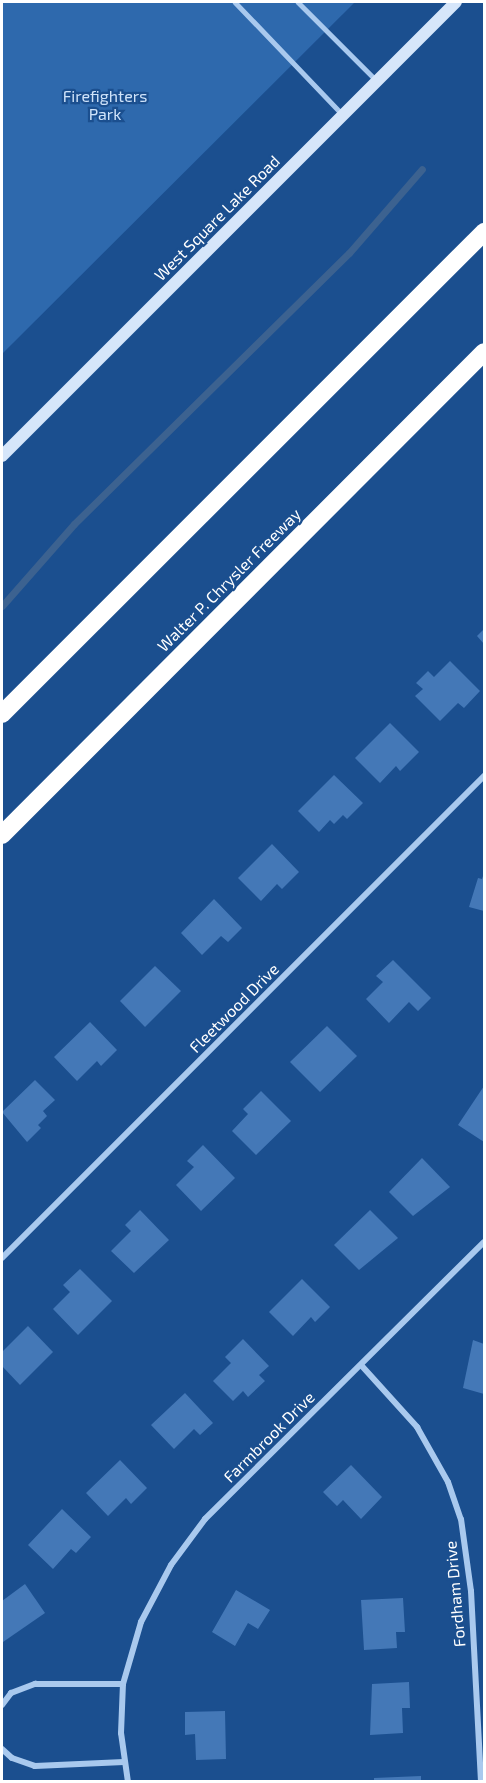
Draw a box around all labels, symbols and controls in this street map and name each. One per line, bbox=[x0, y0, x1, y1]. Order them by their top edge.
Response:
park label: Firefighters Park bbox=[63, 86, 147, 124]
street label: West Square Lake Road bbox=[150, 151, 284, 285]
street label: Walter P. Chrysler Freeway bbox=[153, 504, 305, 656]
street label: Fleetwood Drive bbox=[185, 959, 283, 1057]
street label: Farmbrook Drive bbox=[220, 1388, 318, 1486]
street label: Fordham Drive bbox=[441, 1540, 469, 1648]

